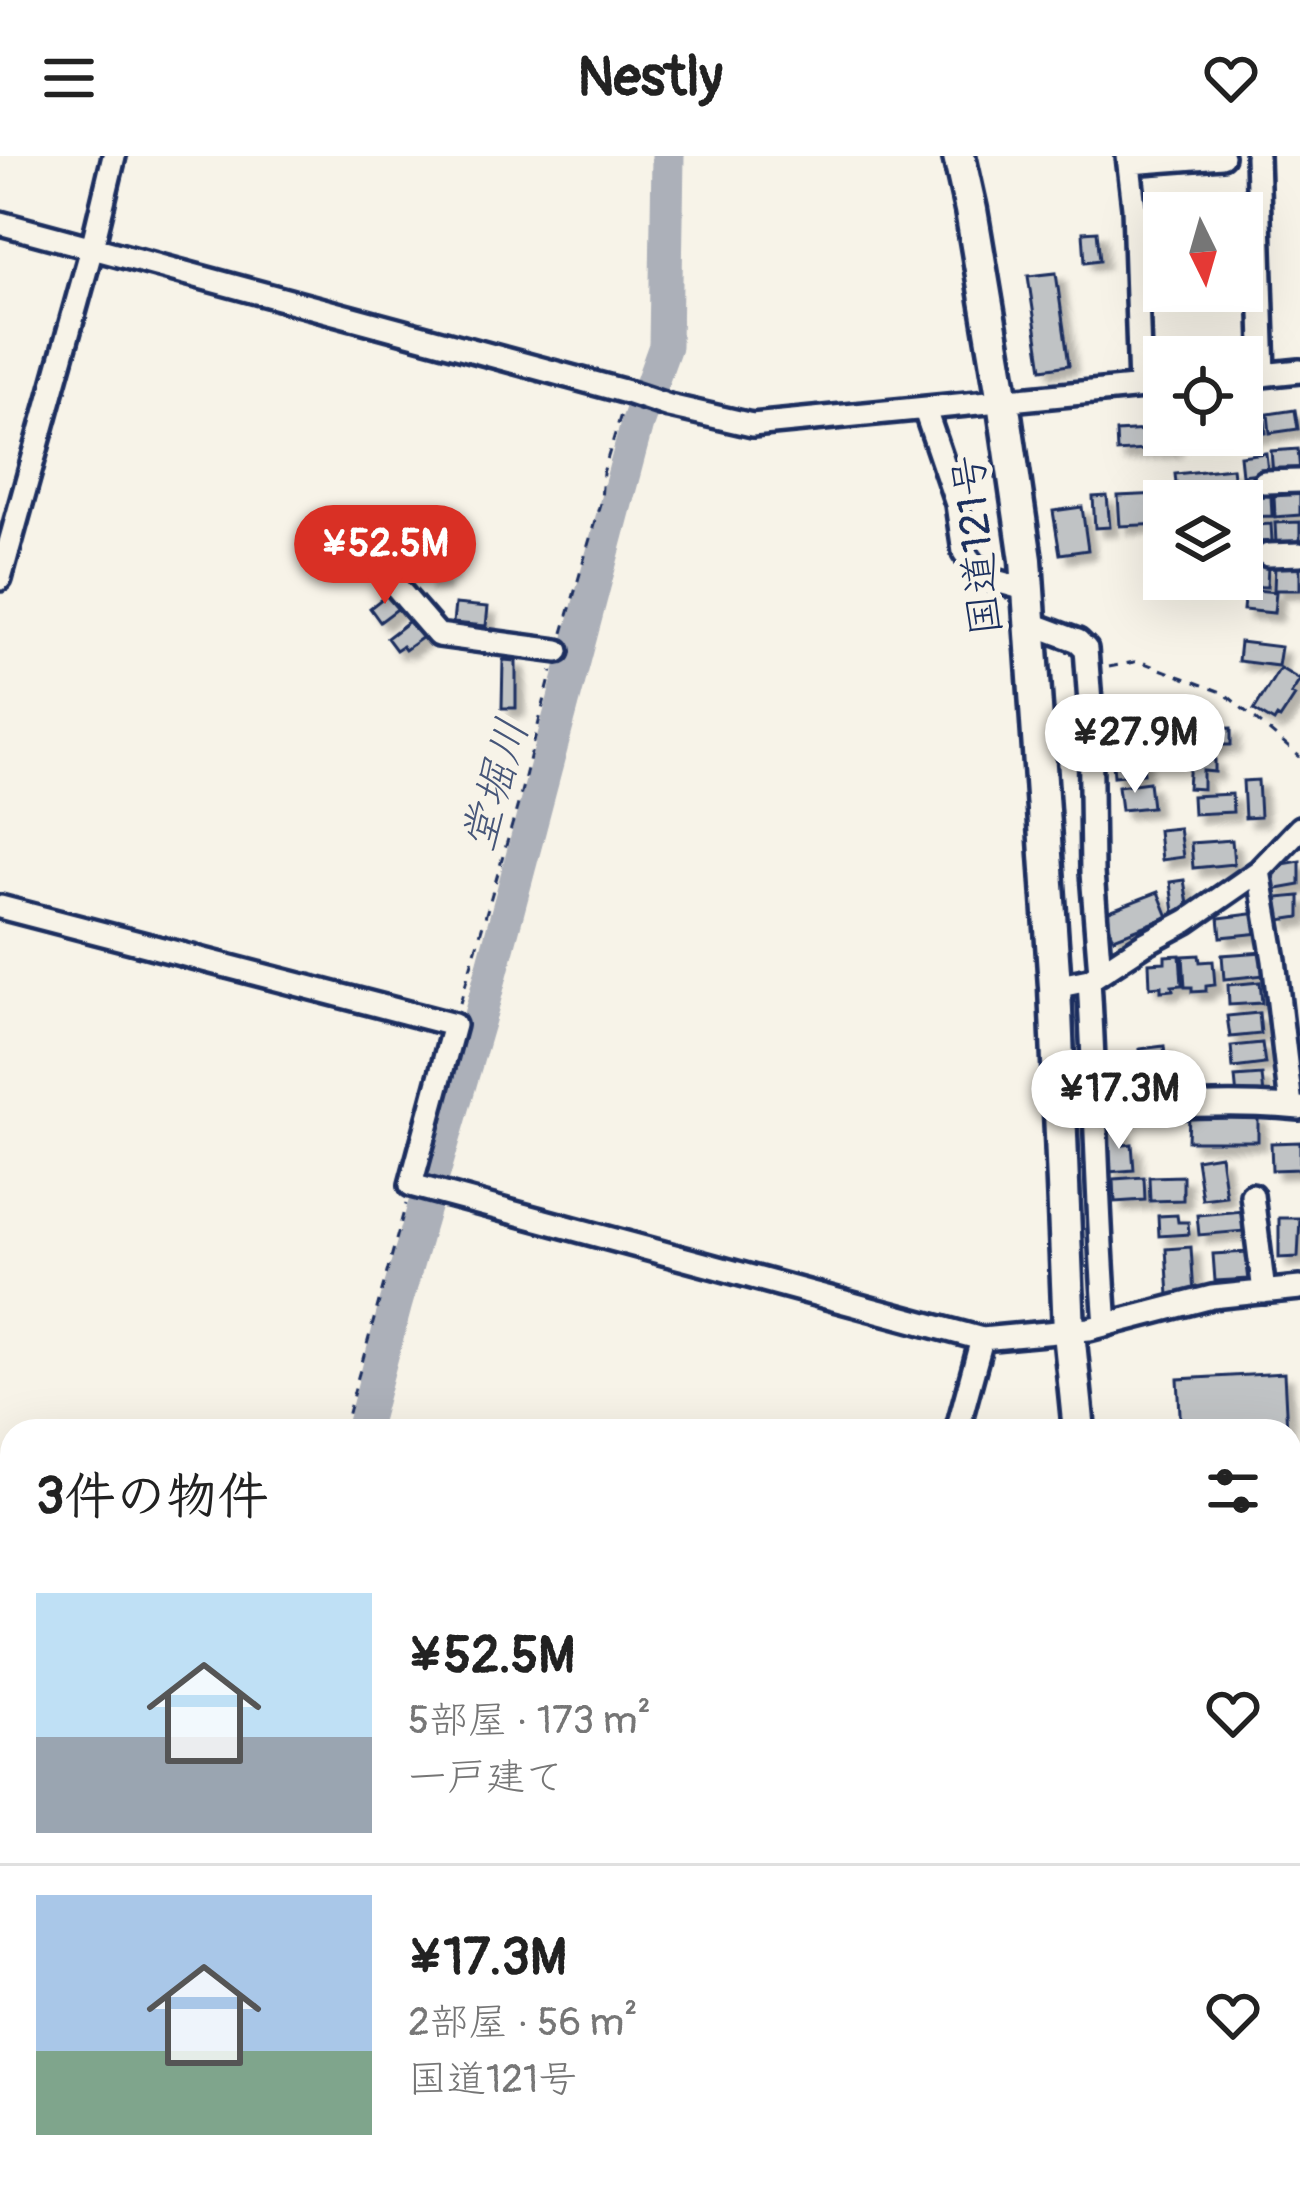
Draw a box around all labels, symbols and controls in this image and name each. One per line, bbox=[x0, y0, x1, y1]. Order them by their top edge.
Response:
text: Nestly bbox=[578, 44, 722, 112]
icon: menu bbox=[36, 45, 102, 111]
icon: heart bbox=[1198, 45, 1264, 111]
north arrow bbox=[1143, 192, 1263, 312]
map controls bbox=[1143, 192, 1263, 600]
button: locate bbox=[1143, 336, 1263, 456]
street label: 国道121号 bbox=[943, 452, 1013, 638]
button: layers bbox=[1143, 480, 1263, 600]
pin: ¥52.5M bbox=[287, 505, 483, 607]
text: ¥52.5M bbox=[321, 519, 449, 568]
pin: ¥27.9M bbox=[1037, 694, 1233, 796]
text: ¥27.9M bbox=[1072, 708, 1198, 757]
water label: 堂堀川 bbox=[450, 712, 542, 858]
pin: ¥17.3M bbox=[1021, 1050, 1217, 1152]
text: ¥17.3M bbox=[1058, 1064, 1180, 1113]
icon: filters bbox=[1200, 1458, 1266, 1524]
text: 3件の物件 bbox=[36, 1465, 268, 1529]
text: ¥52.5M bbox=[408, 1624, 575, 1688]
icon: home bbox=[132, 1641, 276, 1785]
icon: heart bbox=[1200, 1680, 1266, 1746]
text: 5部屋 · 173 m² bbox=[408, 1696, 651, 1745]
text: 一戸建て bbox=[408, 1753, 564, 1802]
text: ¥17.3M bbox=[408, 1926, 567, 1990]
icon: home bbox=[132, 1943, 276, 2087]
icon: heart bbox=[1200, 1982, 1266, 2048]
text: 2部屋 · 56 m² bbox=[408, 1998, 638, 2047]
text: 国道121号 bbox=[408, 2055, 577, 2104]

